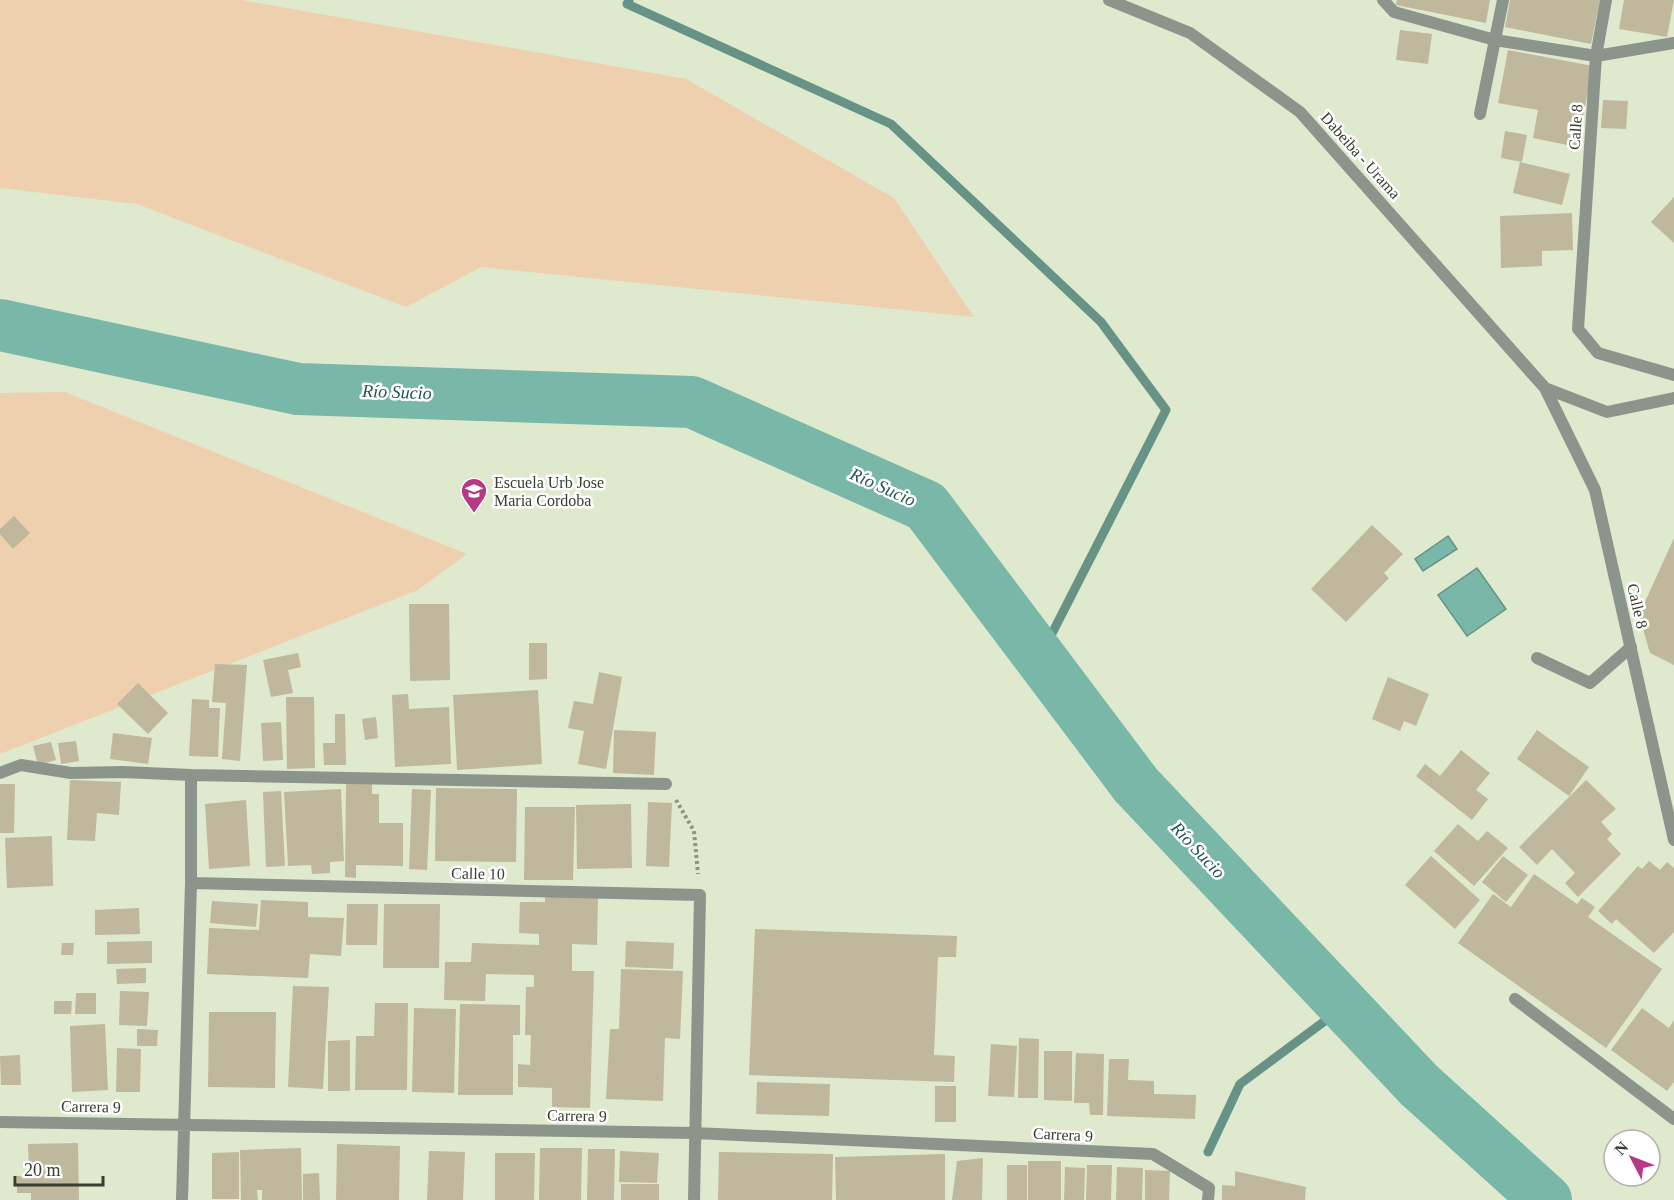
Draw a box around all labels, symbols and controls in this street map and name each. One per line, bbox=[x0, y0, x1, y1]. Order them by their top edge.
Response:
street label: Calle 8 bbox=[1565, 104, 1586, 150]
street label: Dabeiba - Urama bbox=[1317, 109, 1404, 202]
water label: Río Sucio bbox=[361, 381, 432, 403]
water label: Río Sucio bbox=[846, 463, 919, 510]
place label: Escuela Urb Jose Maria Cordoba bbox=[494, 474, 604, 509]
school or university icon: Escuela Urb Jose Maria Cordoba bbox=[459, 476, 489, 514]
street label: Calle 8 bbox=[1624, 582, 1651, 630]
water label: Río Sucio bbox=[1166, 817, 1229, 882]
street label: Calle 10 bbox=[451, 865, 505, 882]
street label: Carrera 9 bbox=[61, 1097, 121, 1116]
street label: Carrera 9 bbox=[547, 1106, 607, 1125]
street label: Carrera 9 bbox=[1033, 1124, 1093, 1145]
north arrow bbox=[1602, 1128, 1662, 1188]
text: N bbox=[1611, 1138, 1632, 1158]
scale bar bbox=[15, 1149, 104, 1187]
text: 20 m bbox=[24, 1160, 61, 1180]

